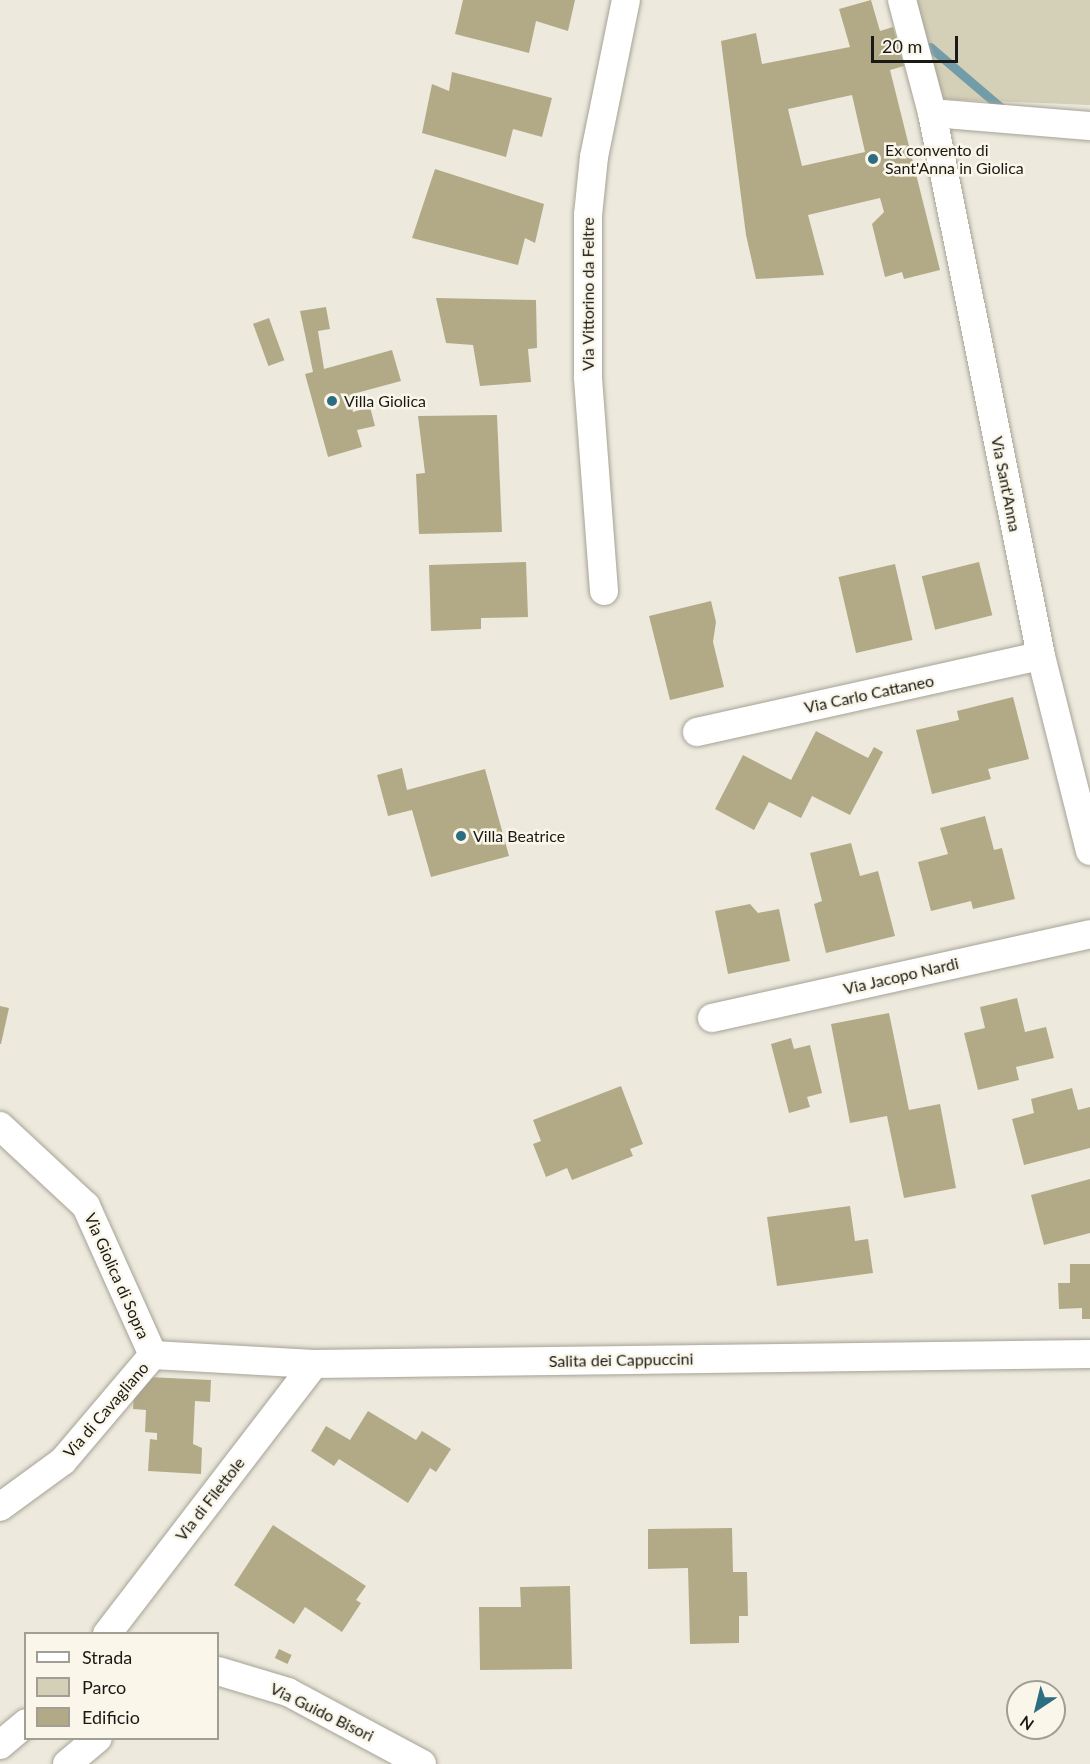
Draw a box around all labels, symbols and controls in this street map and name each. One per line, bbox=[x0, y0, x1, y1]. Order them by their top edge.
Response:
scale bar bbox=[874, 24, 961, 62]
text: 20 m bbox=[882, 35, 922, 57]
place label: Ex convento di Sant'Anna in Giolica bbox=[885, 140, 1024, 178]
marker: Ex convento di Sant'Anna in Giolica bbox=[866, 152, 880, 166]
street label: Via Vittorino da Feltre bbox=[578, 217, 598, 371]
place label: Villa Giolica bbox=[344, 391, 426, 411]
marker: Villa Giolica bbox=[325, 394, 339, 408]
street label: Via Sant'Anna bbox=[987, 435, 1025, 533]
street label: Via Carlo Cattaneo bbox=[802, 671, 936, 717]
place label: Villa Beatrice bbox=[473, 826, 565, 846]
marker: Villa Beatrice bbox=[454, 829, 468, 843]
street label: Via Jacopo Nardi bbox=[841, 953, 961, 999]
street label: Via Giolica di Sopra bbox=[81, 1210, 153, 1342]
street label: Salita dei Cappuccini bbox=[549, 1349, 693, 1371]
street label: Via di Cavagliano bbox=[59, 1358, 153, 1462]
street label: Via di Filettole bbox=[171, 1453, 249, 1545]
legend bbox=[24, 1632, 219, 1740]
text: Strada bbox=[82, 1646, 132, 1668]
text: Parco bbox=[82, 1676, 126, 1698]
street label: Via Guido Bisori bbox=[267, 1679, 377, 1745]
north arrow bbox=[1006, 1680, 1066, 1740]
text: Edificio bbox=[82, 1706, 140, 1728]
text: N bbox=[1016, 1712, 1037, 1735]

